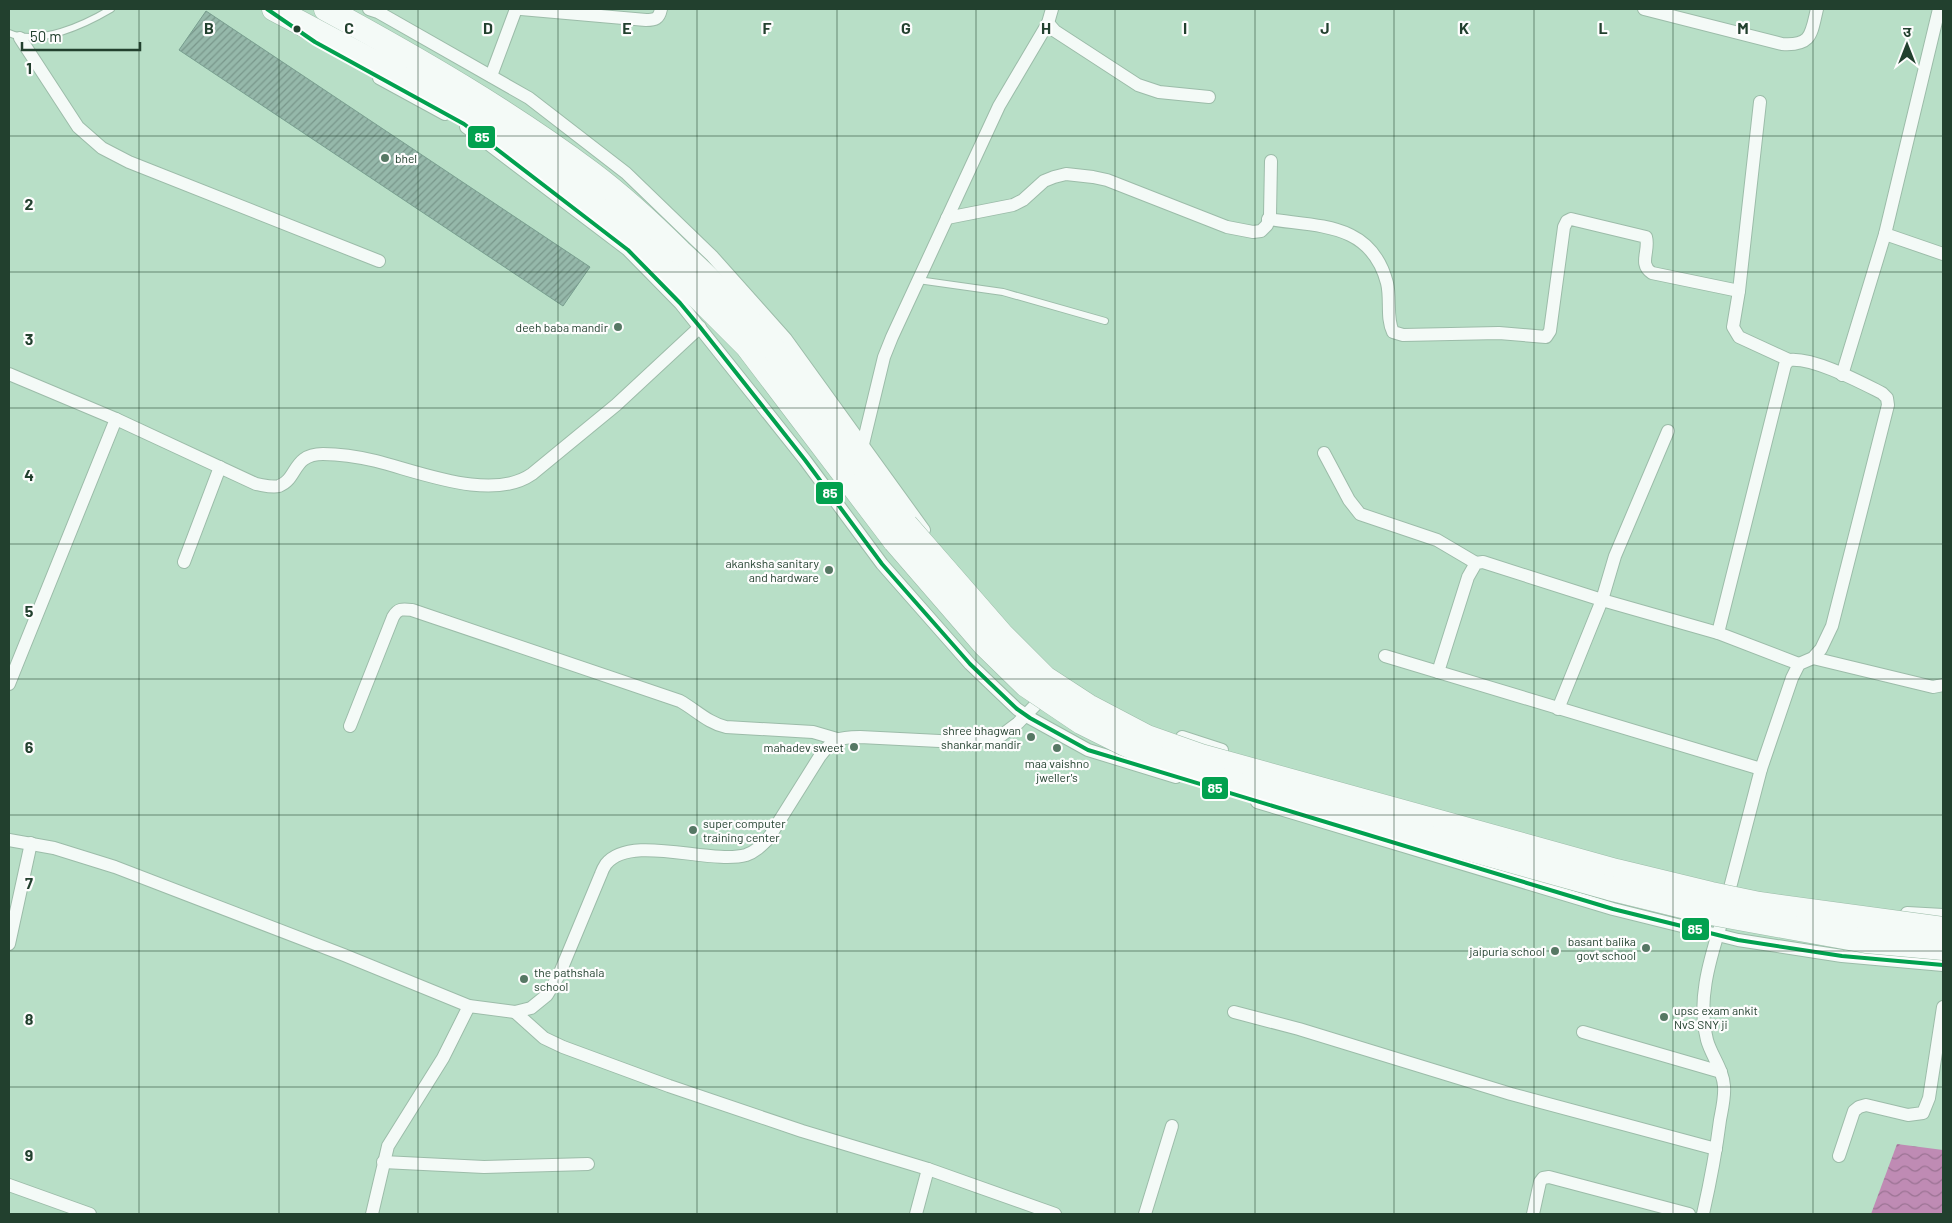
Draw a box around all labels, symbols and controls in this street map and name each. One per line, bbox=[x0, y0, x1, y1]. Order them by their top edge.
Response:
text: B bbox=[204, 18, 214, 37]
text: C bbox=[344, 18, 354, 37]
text: D bbox=[483, 18, 493, 37]
text: E bbox=[622, 18, 632, 37]
text: F bbox=[763, 18, 772, 37]
text: G bbox=[901, 18, 911, 37]
text: H bbox=[1041, 18, 1051, 37]
text: I bbox=[1183, 18, 1187, 37]
text: J bbox=[1320, 18, 1330, 37]
text: K bbox=[1459, 18, 1469, 37]
text: L bbox=[1598, 18, 1608, 37]
text: M bbox=[1737, 18, 1749, 37]
scale bar bbox=[22, 20, 140, 52]
north arrow bbox=[1882, 20, 1932, 70]
text: उ bbox=[1903, 23, 1912, 40]
unlabelled marker bbox=[292, 24, 302, 34]
text: 50 m bbox=[30, 27, 62, 45]
text: 1 bbox=[26, 58, 32, 77]
line badge: 85 bbox=[467, 125, 496, 149]
text: 85 bbox=[474, 128, 490, 145]
place label: bhel bbox=[395, 151, 417, 165]
marker: bhel bbox=[379, 152, 391, 164]
text: 2 bbox=[25, 194, 34, 213]
place label: deeh baba mandir bbox=[516, 320, 609, 334]
marker: deeh baba mandir bbox=[612, 321, 624, 333]
text: 3 bbox=[25, 329, 33, 348]
text: 4 bbox=[24, 465, 34, 484]
line badge: 85 bbox=[815, 481, 844, 505]
text: 85 bbox=[822, 484, 838, 501]
place label: akanksha sanitary and hardware bbox=[725, 556, 819, 584]
marker: akanksha sanitary and hardware bbox=[823, 564, 835, 576]
text: 5 bbox=[25, 601, 34, 620]
place label: shree bhagwan shankar mandir bbox=[941, 723, 1022, 751]
marker: shree bhagwan shankar mandir bbox=[1025, 731, 1037, 743]
text: 6 bbox=[25, 737, 34, 756]
place label: mahadev sweet bbox=[764, 740, 844, 754]
marker: mahadev sweet bbox=[848, 741, 860, 753]
marker: maa vaishno jweller's bbox=[1051, 742, 1063, 754]
place label: maa vaishno jweller's bbox=[1025, 756, 1089, 784]
line badge: 85 bbox=[1201, 776, 1229, 800]
text: 85 bbox=[1207, 779, 1223, 796]
place label: super computer training center bbox=[703, 816, 786, 844]
marker: super computer training center bbox=[687, 824, 699, 836]
text: 7 bbox=[25, 873, 33, 892]
line badge: 85 bbox=[1681, 917, 1710, 941]
text: 85 bbox=[1687, 920, 1703, 937]
place label: basant balika govt school bbox=[1568, 934, 1636, 962]
marker: basant balika govt school bbox=[1640, 942, 1652, 954]
place label: jaipuria school bbox=[1469, 944, 1545, 958]
marker: jaipuria school bbox=[1549, 945, 1561, 957]
place label: the pathshala school bbox=[534, 965, 604, 993]
marker: the pathshala school bbox=[518, 973, 530, 985]
place label: upsc exam ankit NvS SNY ji bbox=[1674, 1003, 1758, 1031]
text: 8 bbox=[25, 1009, 34, 1028]
marker: upsc exam ankit NvS SNY ji bbox=[1658, 1011, 1670, 1023]
text: 9 bbox=[25, 1145, 33, 1164]

